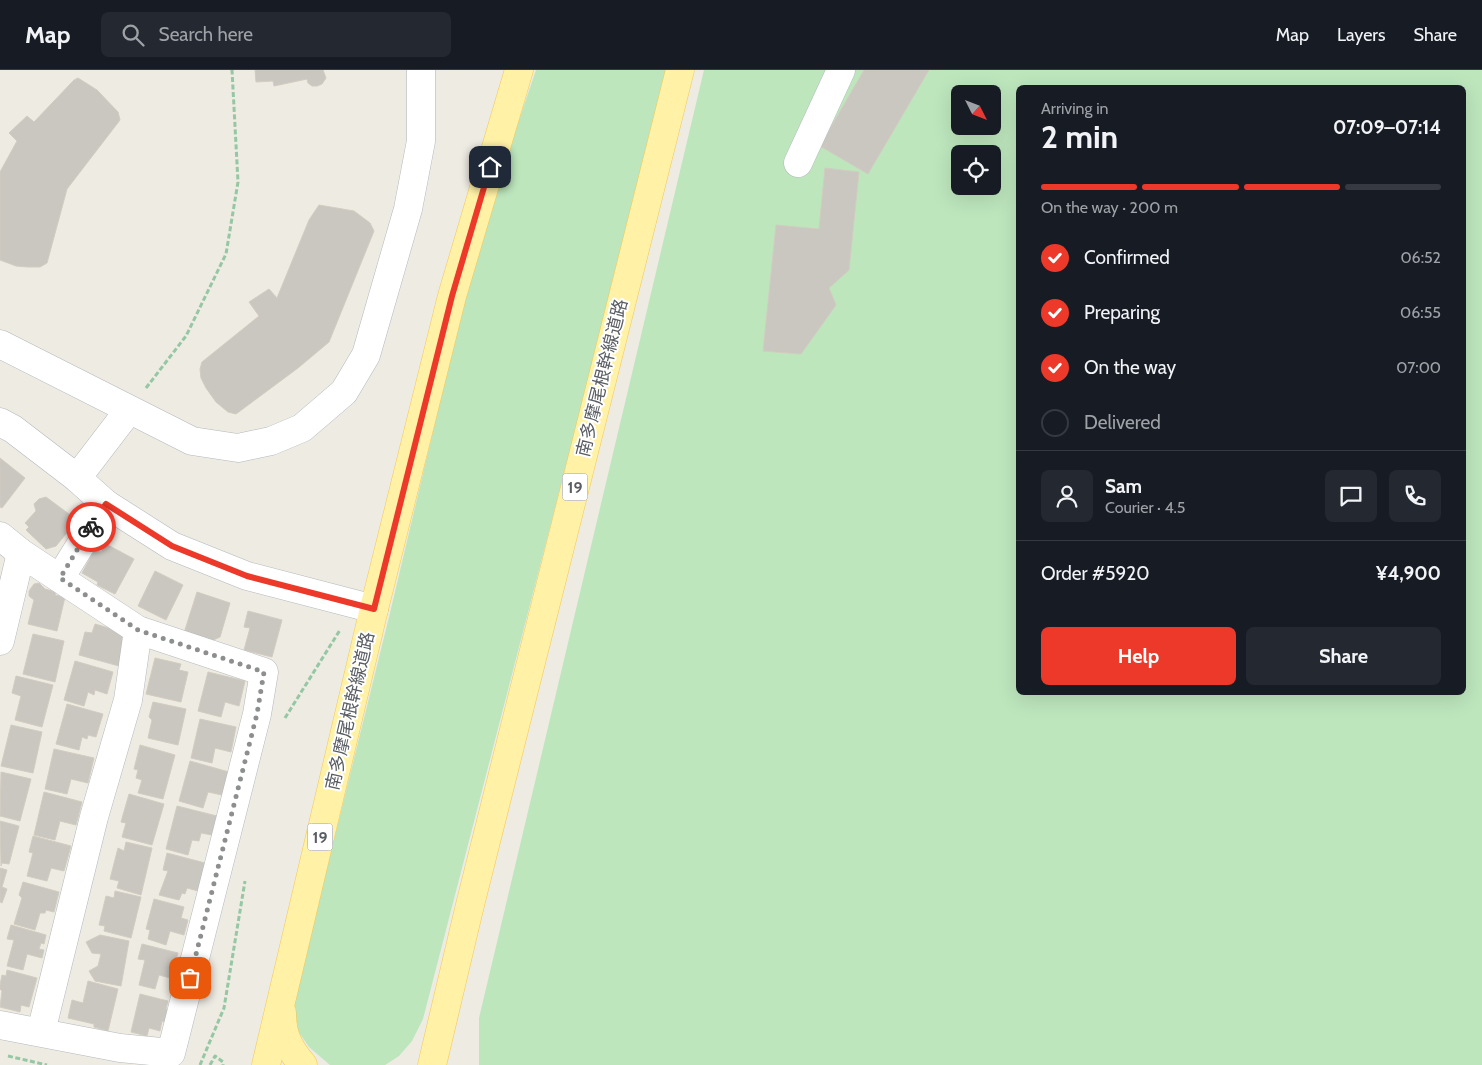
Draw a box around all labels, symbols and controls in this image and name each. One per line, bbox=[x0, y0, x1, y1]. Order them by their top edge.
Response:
search box bbox=[101, 12, 451, 57]
text: Map bbox=[25, 20, 71, 49]
icon: search bbox=[119, 21, 147, 49]
text: Search here bbox=[159, 23, 253, 46]
text: Map bbox=[1276, 24, 1309, 46]
text: Layers bbox=[1337, 24, 1386, 46]
text: Share bbox=[1414, 24, 1457, 46]
north arrow bbox=[951, 85, 1001, 135]
map controls bbox=[951, 85, 1001, 195]
text: Arriving in bbox=[1041, 99, 1108, 118]
text: 07:09–07:14 bbox=[1333, 116, 1441, 139]
text: 2 min bbox=[1041, 117, 1118, 156]
button: locate bbox=[951, 145, 1001, 195]
pin bbox=[469, 146, 511, 188]
icon: home bbox=[476, 153, 504, 181]
text: On the way · 200 m bbox=[1041, 198, 1178, 217]
icon: check bbox=[1041, 244, 1069, 272]
text: Confirmed bbox=[1084, 246, 1170, 269]
text: 06:52 bbox=[1400, 248, 1441, 267]
street label: 南多摩尾根幹線道路 bbox=[572, 297, 632, 459]
icon: check bbox=[1041, 299, 1069, 327]
text: Preparing bbox=[1084, 301, 1160, 324]
text: 06:55 bbox=[1400, 303, 1441, 322]
icon: check bbox=[1041, 354, 1069, 382]
text: On the way bbox=[1084, 356, 1176, 379]
text: 07:00 bbox=[1396, 358, 1441, 377]
text: Delivered bbox=[1084, 411, 1161, 434]
button: person bbox=[1041, 470, 1093, 522]
button: chat bbox=[1325, 470, 1377, 522]
button: phone bbox=[1389, 470, 1441, 522]
road number: 19 bbox=[562, 474, 588, 501]
text: Sam bbox=[1105, 475, 1142, 498]
text: Courier · 4.5 bbox=[1105, 498, 1186, 517]
courier bbox=[66, 502, 116, 552]
icon: bike bbox=[77, 513, 105, 541]
text: Order #5920 bbox=[1041, 562, 1149, 585]
text: ¥4,900 bbox=[1376, 562, 1441, 585]
button: Help bbox=[1041, 627, 1236, 685]
button: Share bbox=[1246, 627, 1441, 685]
street label: 南多摩尾根幹線道路 bbox=[321, 630, 379, 792]
road number: 19 bbox=[308, 824, 332, 850]
pin bbox=[169, 957, 211, 999]
icon: bag bbox=[176, 964, 204, 992]

